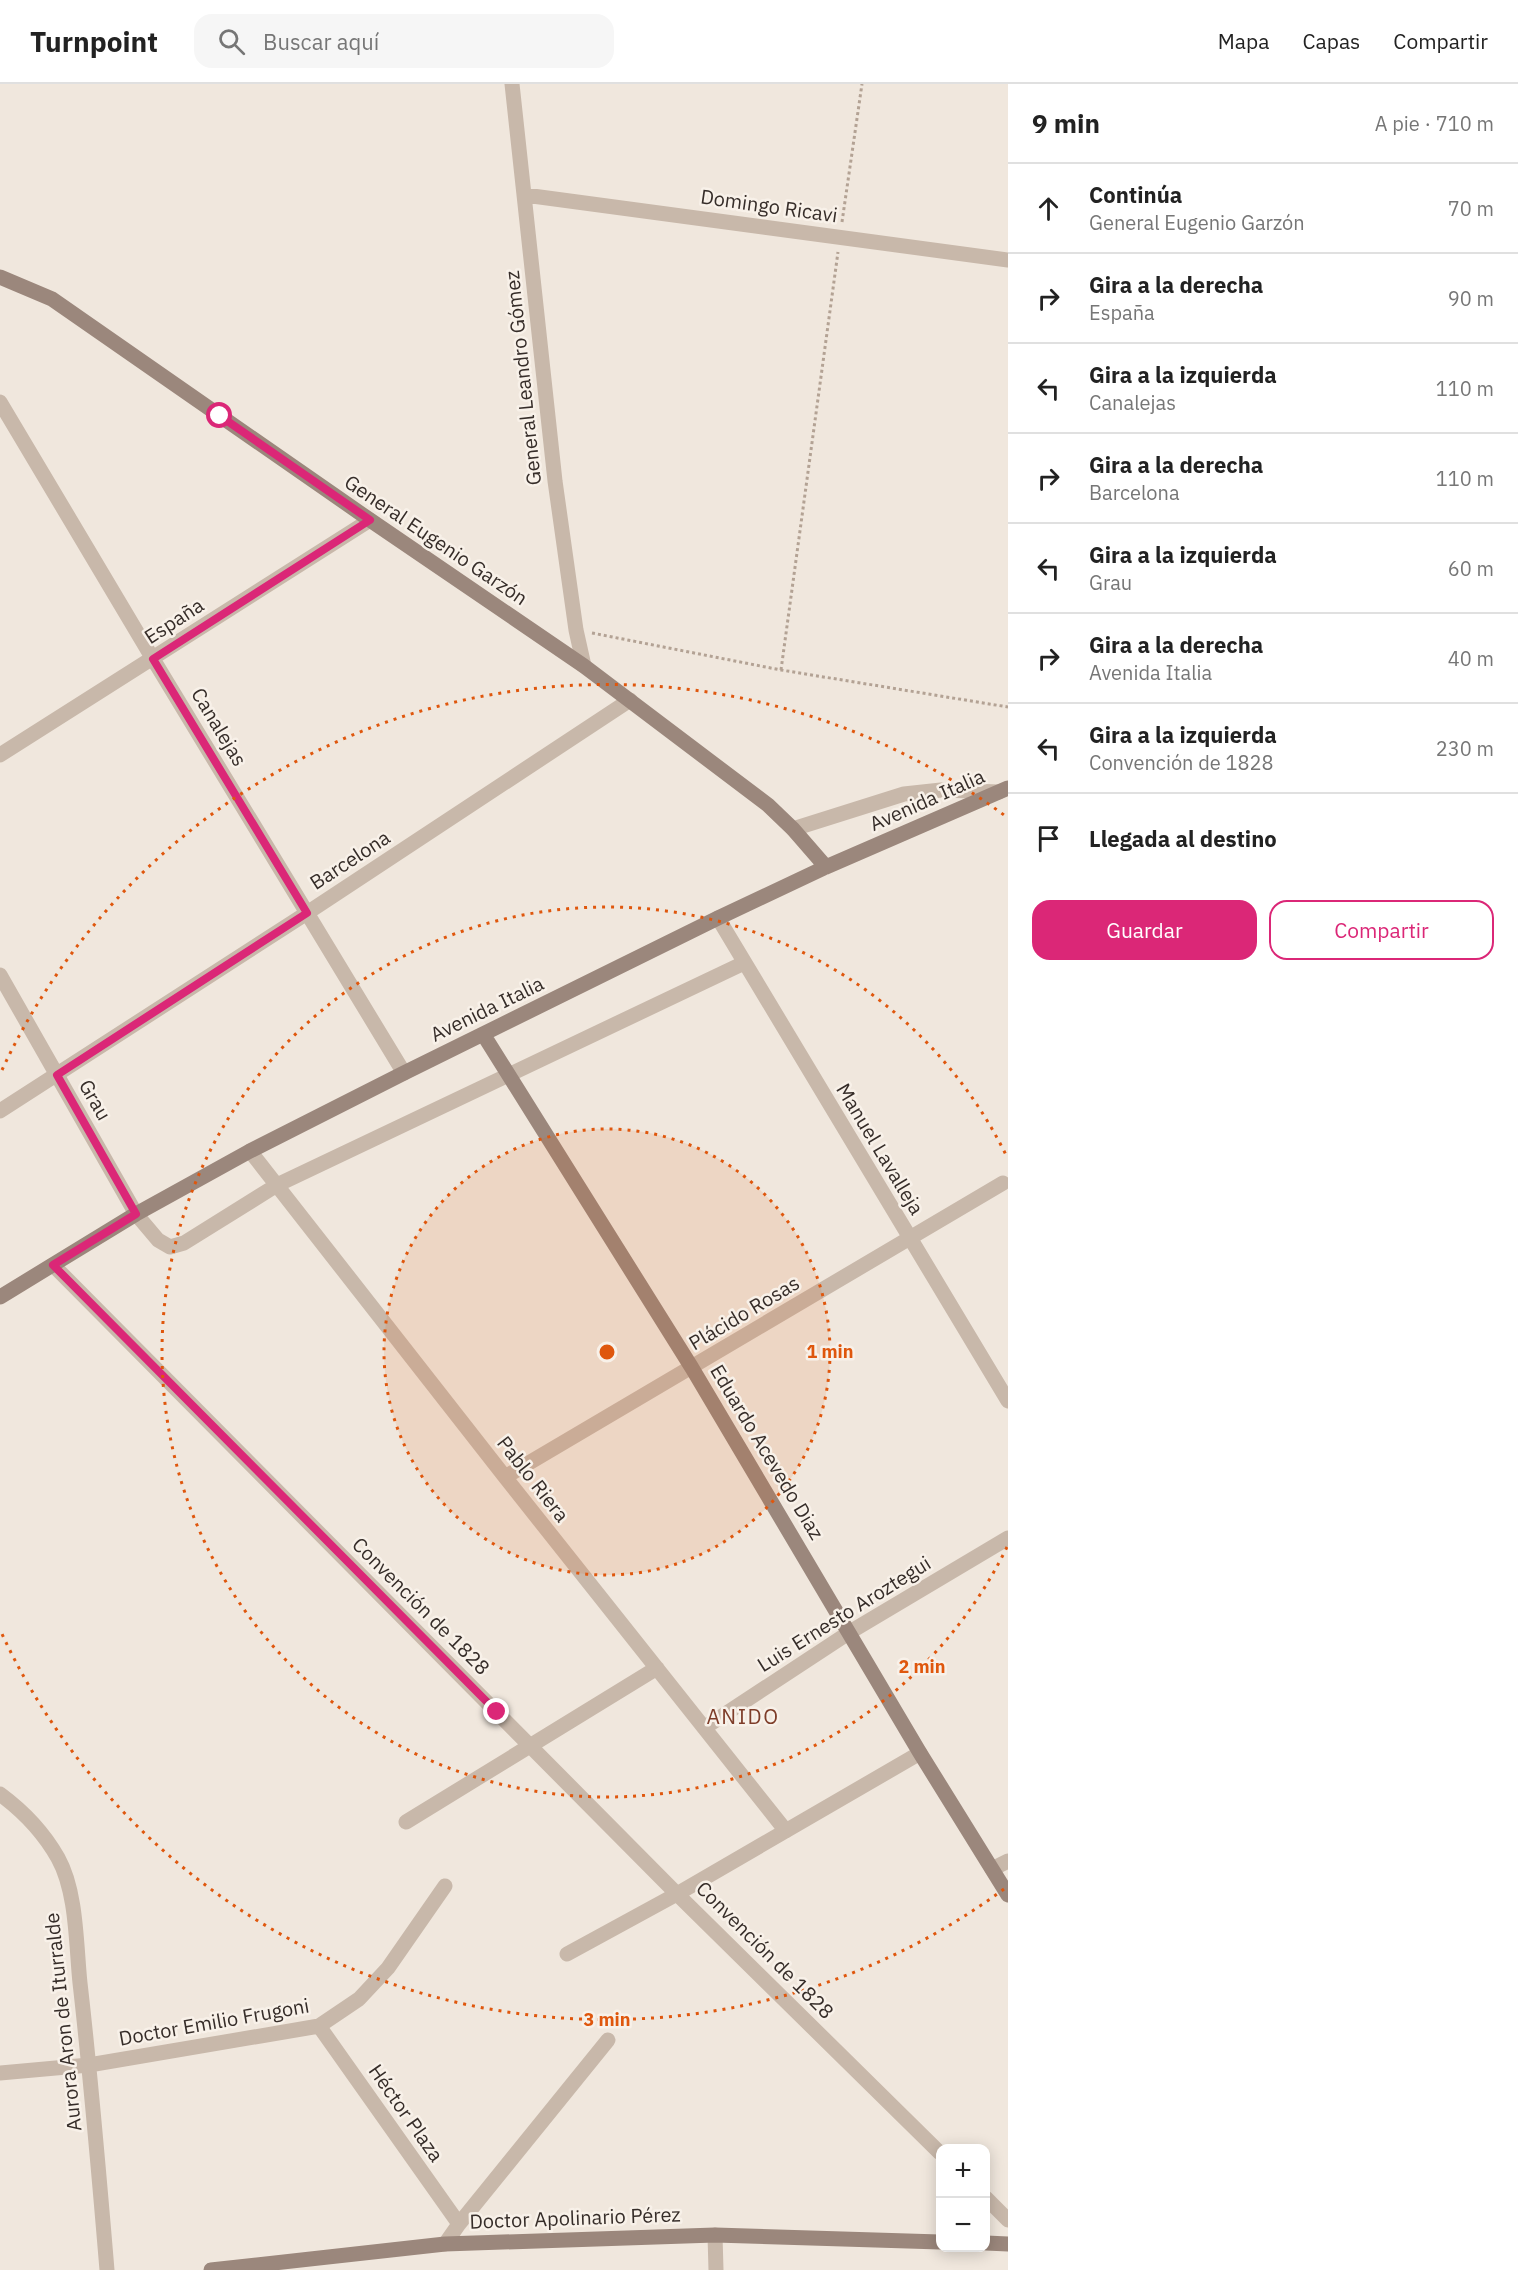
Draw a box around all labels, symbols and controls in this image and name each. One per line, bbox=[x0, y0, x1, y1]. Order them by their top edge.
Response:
search box bbox=[194, 14, 614, 68]
text: Turnpoint bbox=[30, 23, 158, 60]
icon: search bbox=[215, 25, 248, 58]
text: Buscar aquí bbox=[263, 27, 379, 56]
text: Mapa bbox=[1218, 27, 1269, 55]
text: Capas bbox=[1302, 27, 1360, 55]
text: Compartir bbox=[1393, 27, 1488, 55]
text: 9 min bbox=[1032, 106, 1100, 140]
text: A pie · 710 m bbox=[1375, 110, 1494, 137]
text: Continúa bbox=[1089, 180, 1182, 209]
street label: Domingo Ricavi bbox=[699, 183, 839, 228]
icon: ahead bbox=[1032, 192, 1065, 225]
text: 70 m bbox=[1448, 195, 1494, 222]
text: General Eugenio Garzón bbox=[1089, 209, 1305, 236]
street label: General Leandro Gómez bbox=[498, 269, 547, 487]
text: Gira a la derecha bbox=[1089, 270, 1263, 299]
icon: right bbox=[1032, 282, 1065, 315]
text: 90 m bbox=[1448, 285, 1494, 312]
text: España bbox=[1089, 299, 1155, 326]
text: Gira a la izquierda bbox=[1089, 360, 1277, 389]
icon: left bbox=[1032, 372, 1065, 405]
text: 110 m bbox=[1436, 375, 1494, 402]
text: Canalejas bbox=[1089, 389, 1176, 416]
route start bbox=[206, 402, 232, 428]
text: Gira a la derecha bbox=[1089, 450, 1263, 479]
icon: right bbox=[1032, 462, 1065, 495]
text: 110 m bbox=[1436, 465, 1494, 492]
street label: General Eugenio Garzón bbox=[339, 468, 533, 611]
text: Barcelona bbox=[1089, 479, 1180, 506]
text: Gira a la izquierda bbox=[1089, 540, 1277, 569]
icon: left bbox=[1032, 552, 1065, 585]
text: 60 m bbox=[1448, 555, 1494, 582]
text: Grau bbox=[1089, 569, 1132, 596]
street label: España bbox=[139, 591, 209, 650]
text: Gira a la derecha bbox=[1089, 630, 1263, 659]
icon: right bbox=[1032, 642, 1065, 675]
text: 40 m bbox=[1448, 645, 1494, 672]
text: Avenida Italia bbox=[1089, 659, 1212, 686]
street label: Canalejas bbox=[185, 683, 253, 771]
text: Gira a la izquierda bbox=[1089, 720, 1277, 749]
icon: left bbox=[1032, 732, 1065, 765]
text: 230 m bbox=[1436, 735, 1494, 762]
text: Convención de 1828 bbox=[1089, 749, 1273, 776]
street label: Avenida Italia bbox=[865, 762, 989, 837]
icon: arrive bbox=[1032, 822, 1065, 855]
street label: Barcelona bbox=[304, 823, 395, 896]
text: Llegada al destino bbox=[1089, 824, 1277, 853]
button: Guardar bbox=[1032, 900, 1257, 960]
button: Compartir bbox=[1269, 900, 1494, 960]
street label: Avenida Italia bbox=[425, 969, 548, 1048]
street label: Grau bbox=[73, 1074, 118, 1125]
street label: Manuel Lavalleja bbox=[830, 1078, 931, 1220]
street label: Plácido Rosas bbox=[683, 1269, 804, 1356]
text: 1 min bbox=[806, 1340, 854, 1363]
centre of rings bbox=[597, 1342, 617, 1362]
street label: Eduardo Acevedo Diaz bbox=[704, 1359, 831, 1544]
street label: Pablo Riera bbox=[491, 1430, 576, 1528]
street label: Convención de 1828 bbox=[347, 1531, 496, 1680]
street label: Luis Ernesto Aroztegui bbox=[752, 1549, 936, 1678]
text: 2 min bbox=[898, 1655, 946, 1678]
route end bbox=[483, 1698, 509, 1724]
district label: ANIDO bbox=[706, 1702, 780, 1730]
street label: Convención de 1828 bbox=[691, 1875, 840, 2024]
street label: Aurora Aron de Iturralde bbox=[38, 1911, 87, 2133]
street label: Doctor Emilio Frugoni bbox=[117, 1991, 311, 2052]
text: 3 min bbox=[583, 2008, 631, 2031]
street label: Héctor Plaza bbox=[363, 2058, 450, 2167]
map controls bbox=[936, 2144, 990, 2252]
button: + bbox=[936, 2144, 990, 2198]
button: − bbox=[936, 2198, 990, 2252]
street label: Doctor Apolinario Pérez bbox=[469, 2200, 681, 2235]

